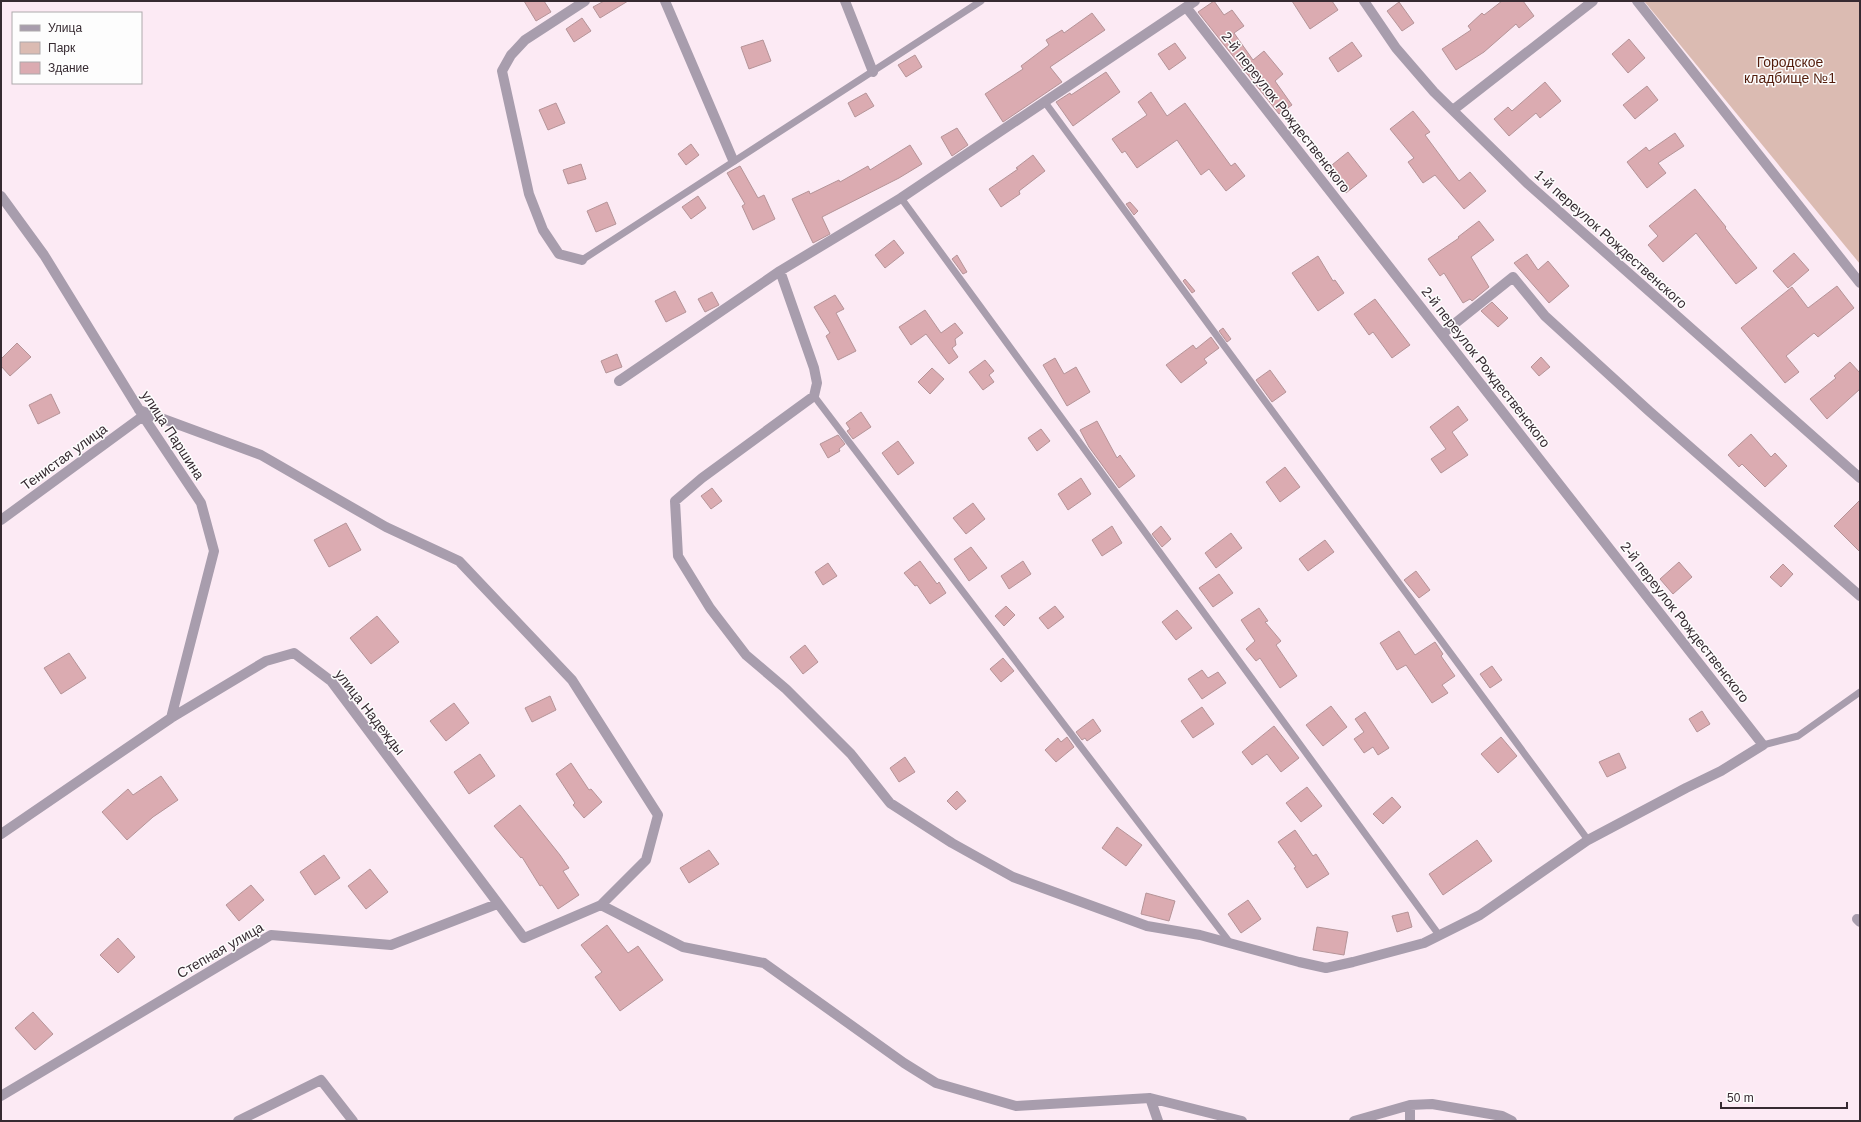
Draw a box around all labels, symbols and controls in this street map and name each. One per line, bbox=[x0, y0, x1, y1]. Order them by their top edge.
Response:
legend bbox=[12, 12, 142, 84]
text: Улица bbox=[48, 21, 82, 35]
street label: 2-й переулок Рождественского bbox=[1218, 29, 1354, 196]
text: Парк bbox=[48, 41, 76, 55]
park label: Городское кладбище №1 bbox=[1744, 54, 1836, 86]
text: Здание bbox=[48, 61, 89, 75]
street label: 1-й переулок Рождественского bbox=[1532, 166, 1691, 312]
street label: 2-й переулок Рождественского bbox=[1418, 284, 1554, 451]
street label: улица Паршина bbox=[138, 388, 208, 483]
street label: Тенистая улица bbox=[18, 420, 110, 493]
street label: 2-й переулок Рождественского bbox=[1617, 539, 1753, 706]
street label: улица Надежды bbox=[332, 666, 408, 758]
street label: Степная улица bbox=[174, 919, 266, 981]
scale bar bbox=[1721, 1084, 1847, 1110]
text: 50 m bbox=[1727, 1091, 1754, 1105]

